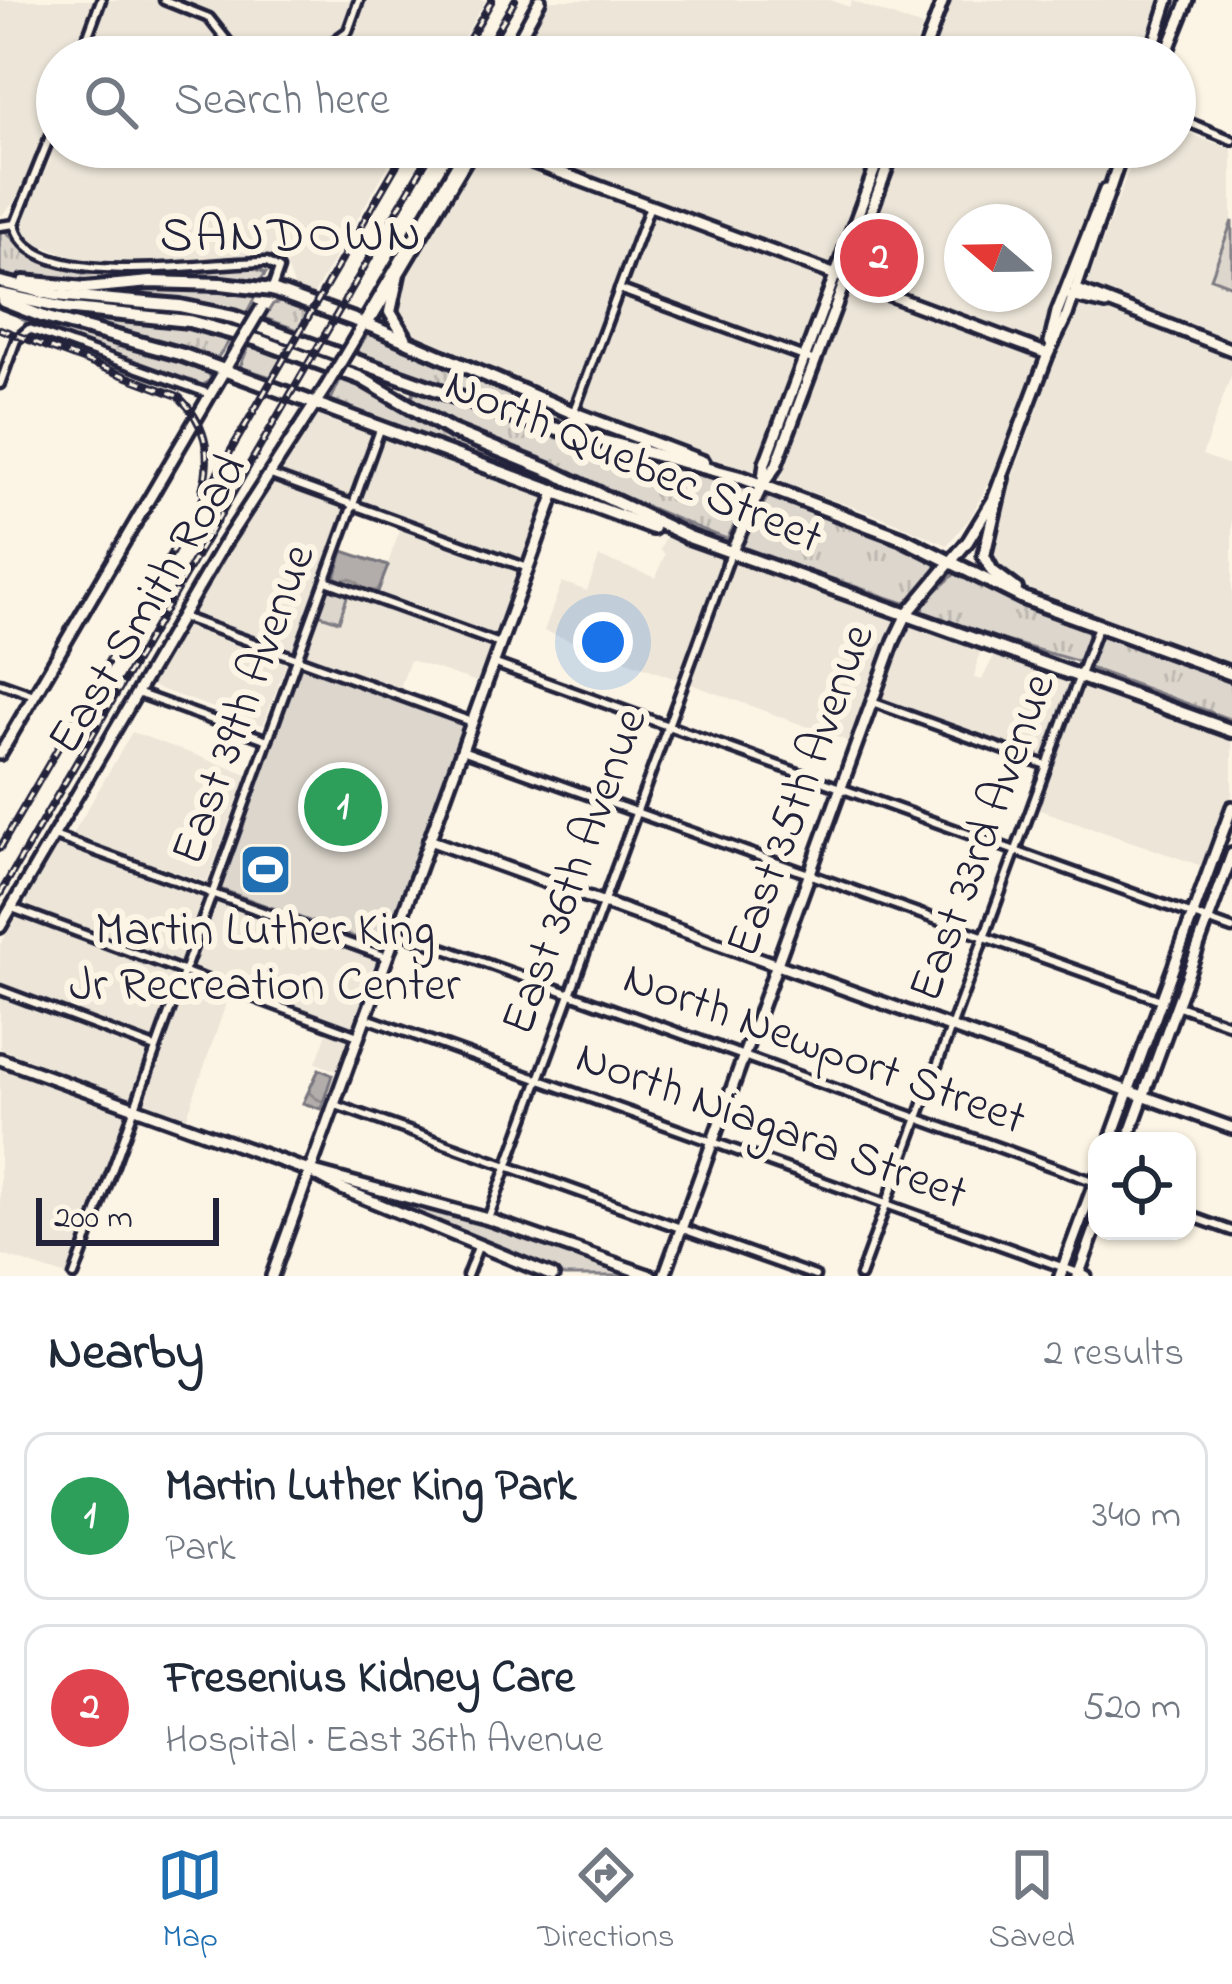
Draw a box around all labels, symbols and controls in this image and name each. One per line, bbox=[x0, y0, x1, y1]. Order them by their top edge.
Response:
search box bbox=[36, 36, 1196, 168]
icon: search bbox=[78, 69, 144, 135]
text: Search here bbox=[174, 69, 390, 135]
district label: SANDOWN bbox=[160, 200, 424, 275]
north arrow bbox=[944, 204, 1052, 312]
pin: 2 bbox=[840, 213, 918, 303]
street label: North Quebec Street bbox=[433, 352, 833, 574]
street label: East Smith Road bbox=[32, 441, 266, 769]
street label: East 39th Avenue bbox=[155, 535, 336, 875]
your location bbox=[573, 612, 633, 672]
street label: East 35th Avenue bbox=[709, 614, 895, 967]
street label: East 33rd Avenue bbox=[892, 664, 1076, 1012]
street label: East 36th Avenue bbox=[484, 698, 668, 1045]
pin: 1 bbox=[304, 762, 382, 852]
sports icon: Martin Luther King Jr Recreation Center bbox=[237, 841, 293, 897]
place label: Martin Luther King Jr Recreation Center bbox=[69, 897, 461, 1022]
street label: North Newport Street bbox=[613, 945, 1035, 1155]
street label: North Niagara Street bbox=[565, 1024, 976, 1231]
map controls bbox=[1088, 1132, 1196, 1240]
button: locate bbox=[1088, 1132, 1196, 1240]
scale bar bbox=[36, 1192, 219, 1245]
text: 200 m bbox=[54, 1195, 133, 1243]
text: Nearby bbox=[48, 1317, 204, 1392]
text: 2 results bbox=[1044, 1326, 1184, 1383]
text: Martin Luther King Park bbox=[165, 1455, 576, 1521]
text: 1 bbox=[84, 1488, 96, 1545]
text: 340 m bbox=[1092, 1488, 1181, 1545]
text: Park bbox=[165, 1521, 235, 1578]
text: Fresenius Kidney Care bbox=[165, 1647, 575, 1713]
text: 2 bbox=[80, 1680, 100, 1737]
text: 520 m bbox=[1082, 1680, 1181, 1737]
text: Hospital · East 36th Avenue bbox=[165, 1713, 603, 1770]
tab: Map bbox=[157, 1842, 223, 1962]
tab: Directions bbox=[537, 1842, 674, 1962]
tab: Saved bbox=[989, 1842, 1075, 1962]

